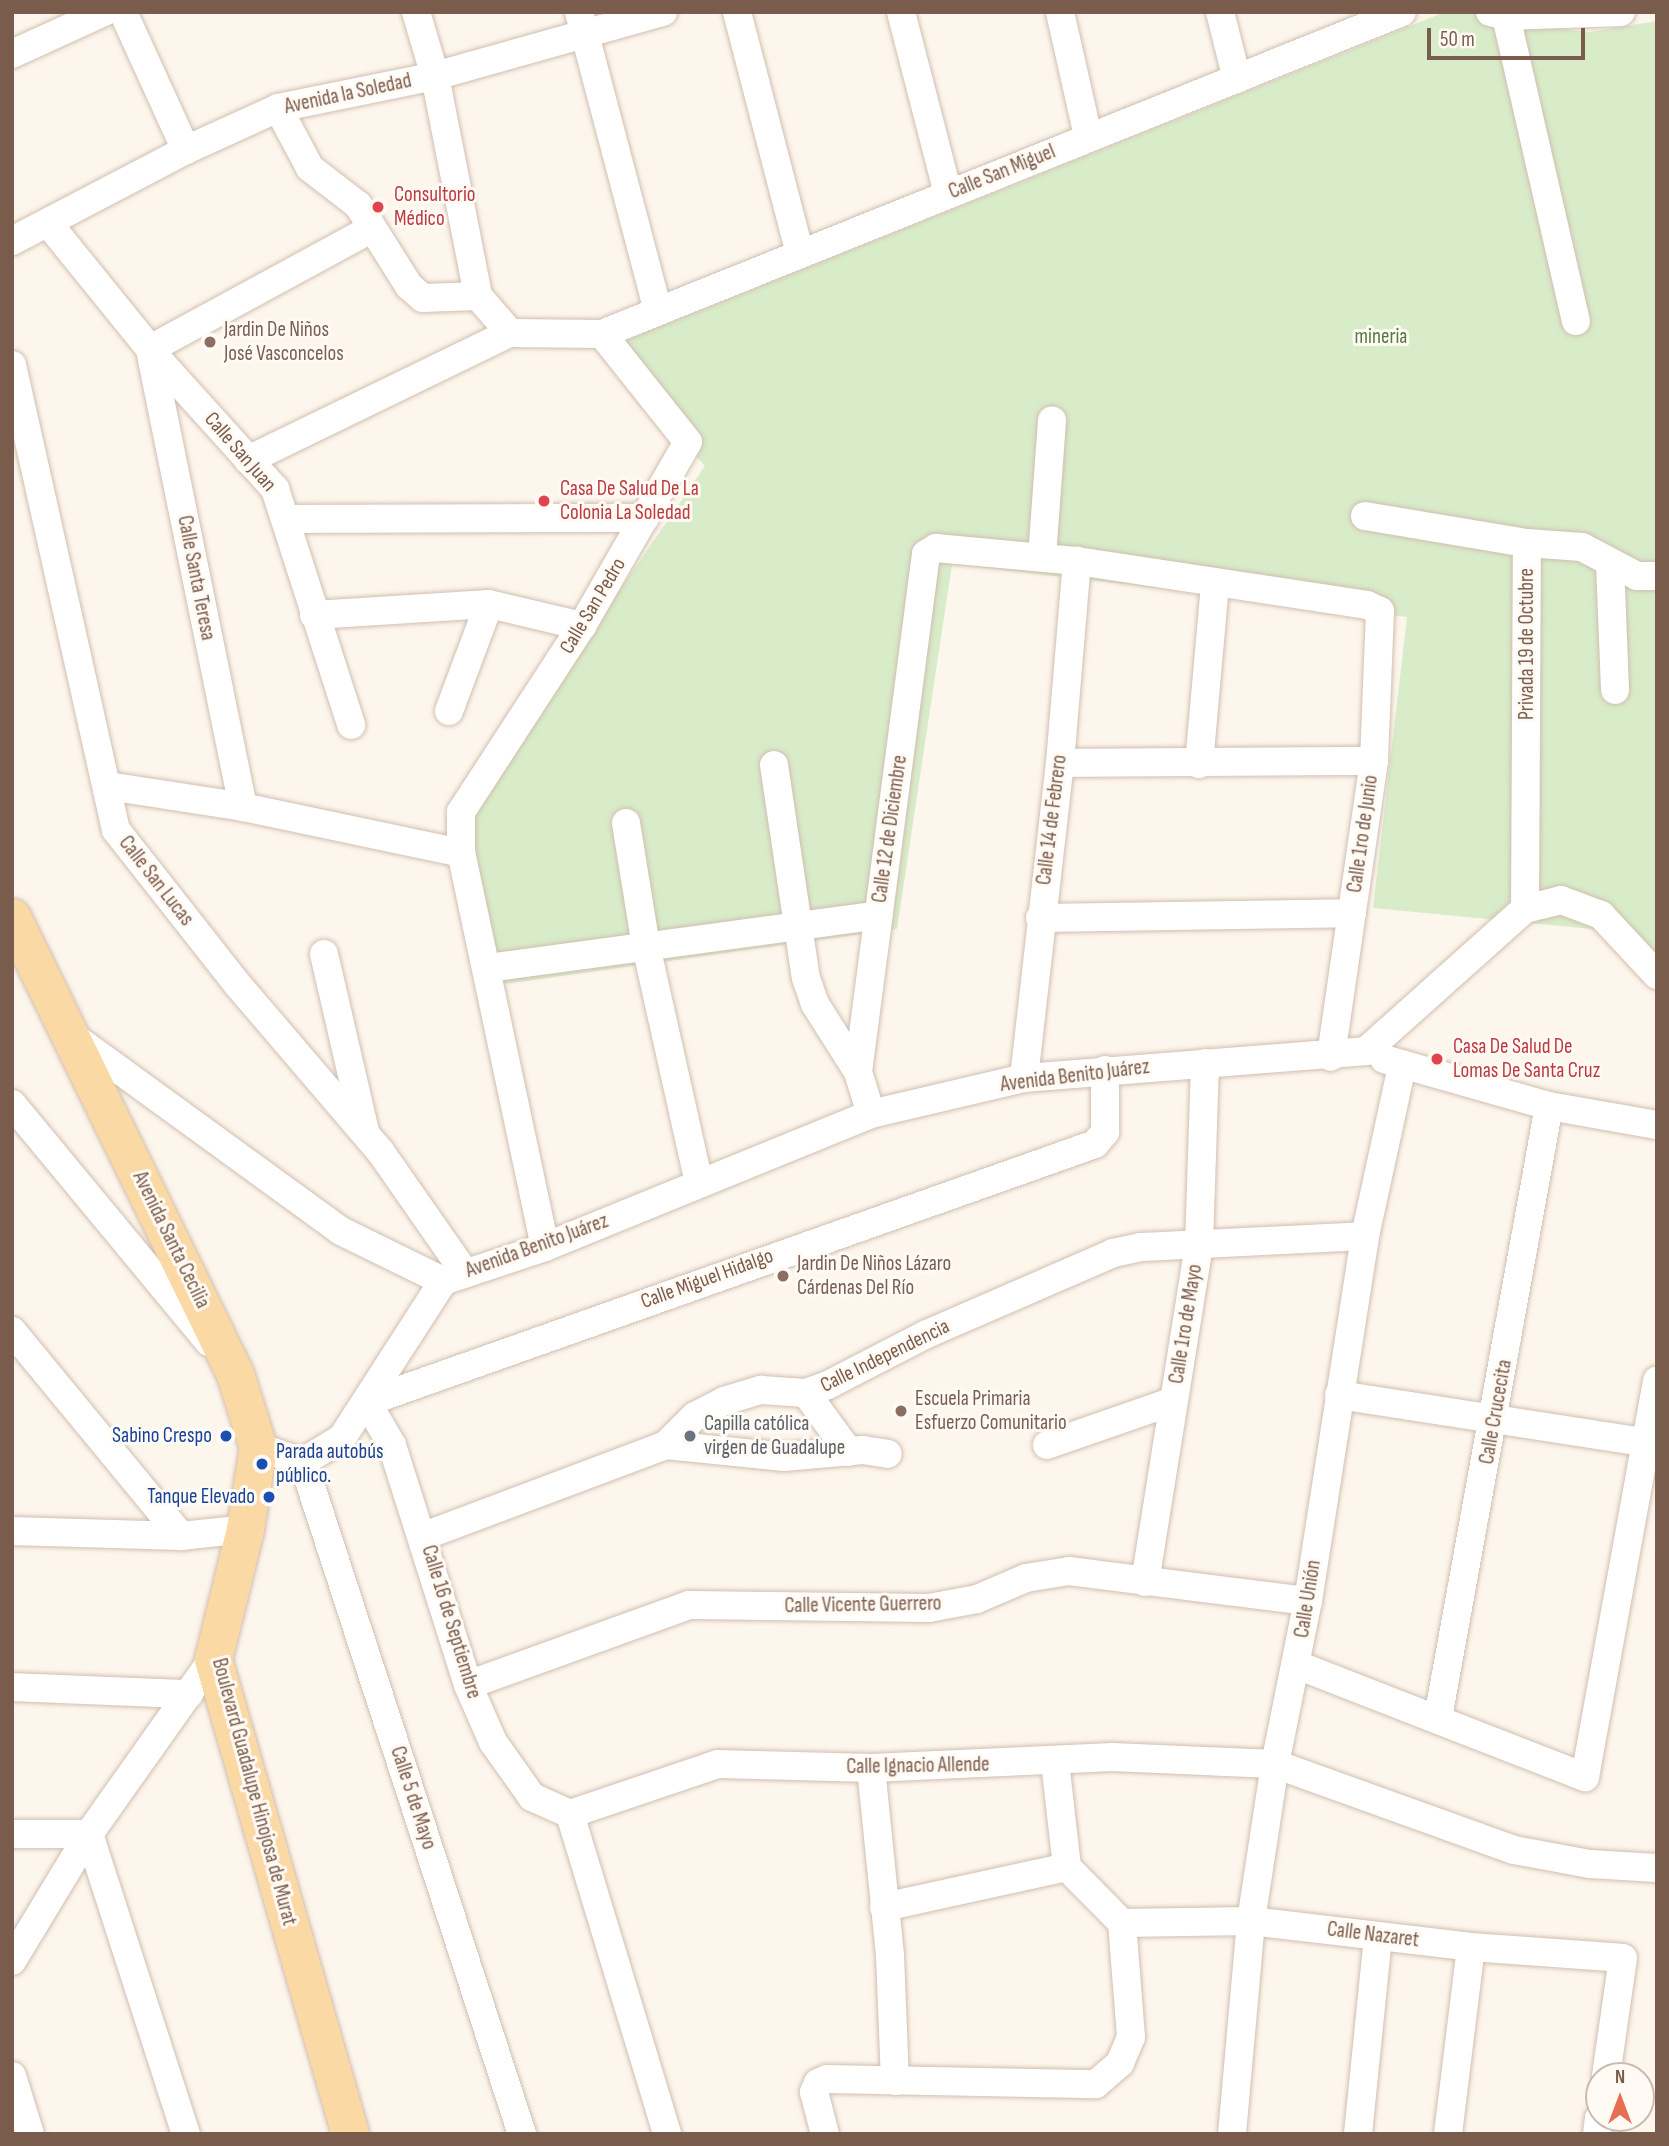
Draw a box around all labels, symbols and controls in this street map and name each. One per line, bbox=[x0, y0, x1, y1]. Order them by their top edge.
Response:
scale bar bbox=[1431, 14, 1588, 58]
text: 50 m bbox=[1440, 27, 1475, 52]
street label: Avenida la Soledad bbox=[282, 68, 414, 120]
street label: Calle San Miguel bbox=[945, 139, 1059, 205]
place label: Consultorio Médico bbox=[394, 182, 476, 232]
marker: Consultorio Médico bbox=[368, 197, 388, 217]
place label: Jardin De Niños José Vasconcelos bbox=[224, 317, 344, 367]
park label: mineria bbox=[1355, 324, 1407, 350]
marker: Jardin De Niños José Vasconcelos bbox=[202, 334, 218, 350]
street label: Calle San Juan bbox=[199, 407, 281, 497]
place label: Casa De Salud De La Colonia La Soledad bbox=[560, 476, 699, 526]
marker: Casa De Salud De La Colonia La Soledad bbox=[534, 491, 554, 511]
street label: Calle Santa Teresa bbox=[172, 513, 220, 643]
street label: Calle San Pedro bbox=[555, 553, 631, 659]
street label: Privada 19 de Octubre bbox=[1514, 568, 1540, 720]
street label: Calle 12 de Diciembre bbox=[867, 754, 913, 904]
street label: Calle 14 de Febrero bbox=[1032, 754, 1072, 886]
street label: Calle 1ro de Junio bbox=[1342, 774, 1384, 894]
street label: Calle San Lucas bbox=[113, 831, 199, 931]
place label: Casa De Salud De Lomas De Santa Cruz bbox=[1453, 1034, 1600, 1084]
marker: Casa De Salud De Lomas De Santa Cruz bbox=[1427, 1049, 1447, 1069]
street label: Avenida Benito Juárez bbox=[999, 1054, 1151, 1098]
street label: Avenida Santa Cecilia bbox=[127, 1167, 215, 1313]
street label: Avenida Benito Juárez bbox=[462, 1209, 612, 1283]
street label: Calle Miguel Hidalgo bbox=[637, 1243, 777, 1315]
place label: Jardin De Niños Lázaro Cárdenas Del Río bbox=[797, 1251, 951, 1301]
street label: Calle 1ro de Mayo bbox=[1164, 1262, 1208, 1386]
marker: Jardin De Niños Lázaro Cárdenas Del Río bbox=[775, 1268, 791, 1284]
street label: Calle Independencia bbox=[816, 1314, 954, 1398]
street label: Calle Crucecita bbox=[1474, 1358, 1518, 1466]
place label: Escuela Primaria Esfuerzo Comunitario bbox=[915, 1386, 1067, 1436]
marker: Escuela Primaria Esfuerzo Comunitario bbox=[893, 1403, 909, 1419]
place label: Capilla católica virgen de Guadalupe bbox=[704, 1411, 845, 1461]
place label: Sabino Crespo bbox=[112, 1423, 212, 1449]
marker: Sabino Crespo bbox=[218, 1428, 234, 1444]
marker: Capilla católica virgen de Guadalupe bbox=[682, 1428, 698, 1444]
place label: Parada autobús público. bbox=[276, 1439, 383, 1489]
marker: Parada autobús público. bbox=[254, 1456, 270, 1472]
place label: Tanque Elevado bbox=[147, 1484, 255, 1510]
marker: Tanque Elevado bbox=[261, 1489, 277, 1505]
street label: Calle 16 de Septiembre bbox=[416, 1542, 486, 1702]
street label: Calle Unión bbox=[1289, 1558, 1327, 1640]
street label: Calle Vicente Guerrero bbox=[784, 1591, 942, 1619]
street label: Boulevard Guadalupe Hinojosa de Murat bbox=[206, 1656, 302, 1928]
street label: Calle 5 de Mayo bbox=[385, 1743, 441, 1853]
street label: Calle Ignacio Allende bbox=[846, 1752, 990, 1780]
street label: Calle Nazaret bbox=[1326, 1917, 1420, 1953]
north arrow bbox=[1585, 2062, 1655, 2132]
text: N bbox=[1615, 2066, 1625, 2089]

